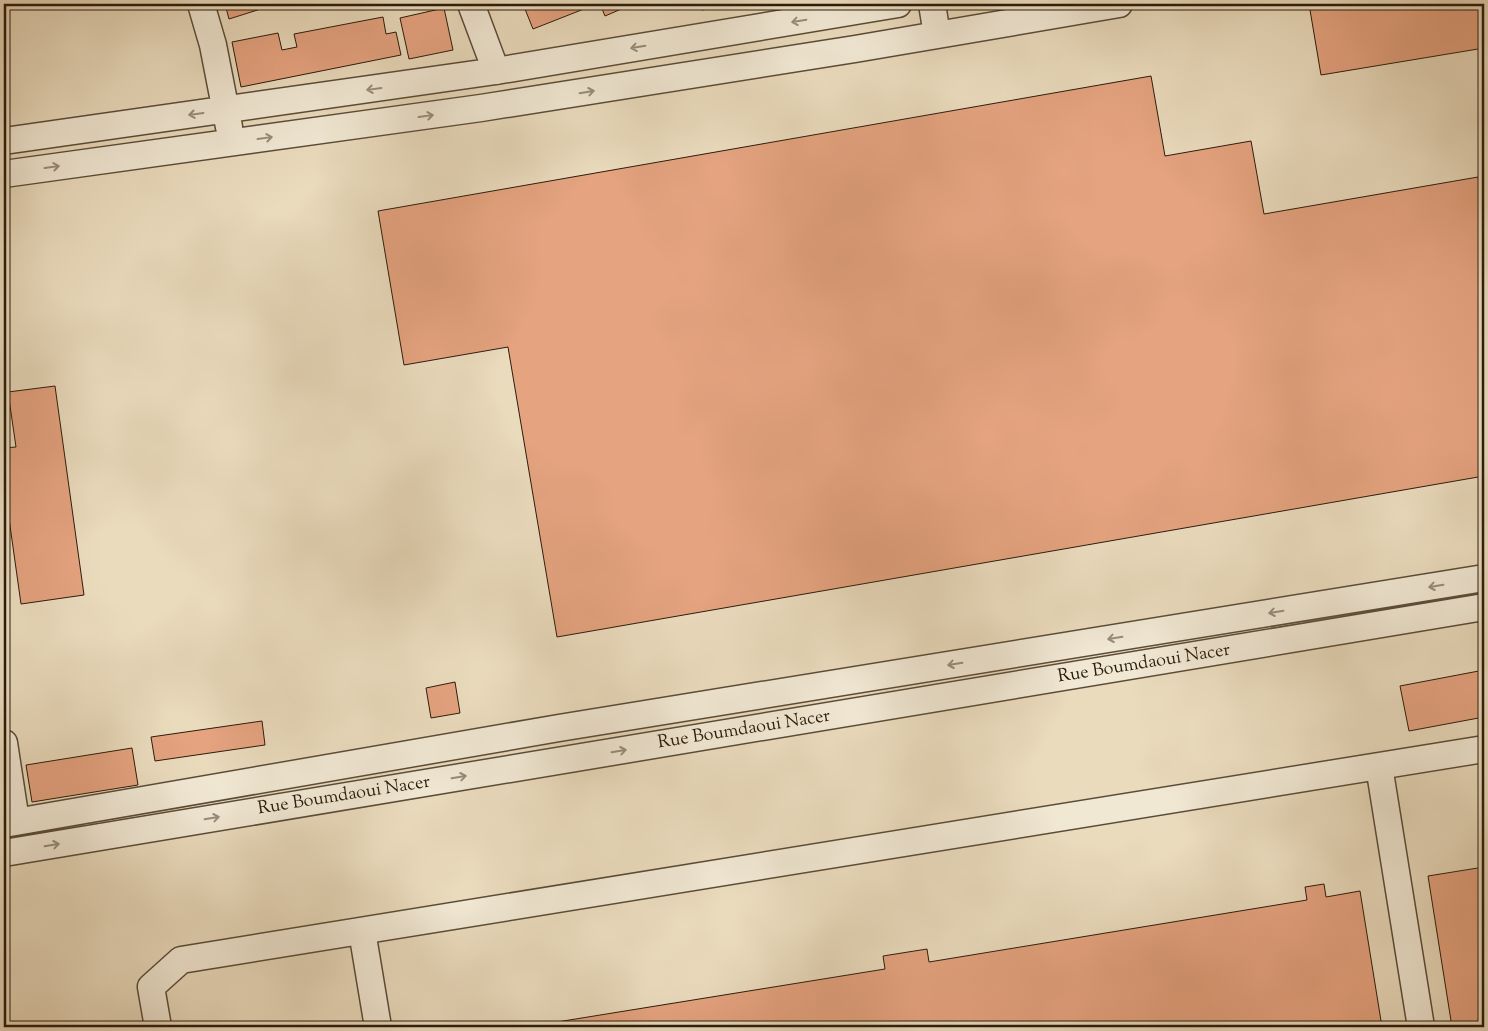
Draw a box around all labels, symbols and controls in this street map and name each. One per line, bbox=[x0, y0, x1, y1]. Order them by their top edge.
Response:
one-way arrow bbox=[791, 16, 807, 26]
one-way arrow bbox=[631, 43, 647, 53]
one-way arrow bbox=[366, 84, 382, 94]
one-way arrow bbox=[578, 86, 594, 96]
one-way arrow bbox=[188, 109, 204, 119]
one-way arrow bbox=[418, 111, 434, 121]
one-way arrow bbox=[257, 133, 273, 143]
one-way arrow bbox=[44, 162, 60, 172]
one-way arrow bbox=[1428, 581, 1444, 591]
one-way arrow bbox=[1268, 607, 1284, 617]
one-way arrow bbox=[1108, 633, 1124, 643]
street label: Rue Boumdaoui Nacer bbox=[1056, 637, 1232, 690]
one-way arrow bbox=[947, 659, 963, 669]
street label: Rue Boumdaoui Nacer bbox=[656, 703, 832, 756]
one-way arrow bbox=[611, 745, 627, 755]
street label: Rue Boumdaoui Nacer bbox=[256, 769, 432, 822]
one-way arrow bbox=[450, 772, 466, 782]
one-way arrow bbox=[204, 813, 220, 823]
one-way arrow bbox=[43, 839, 59, 849]

